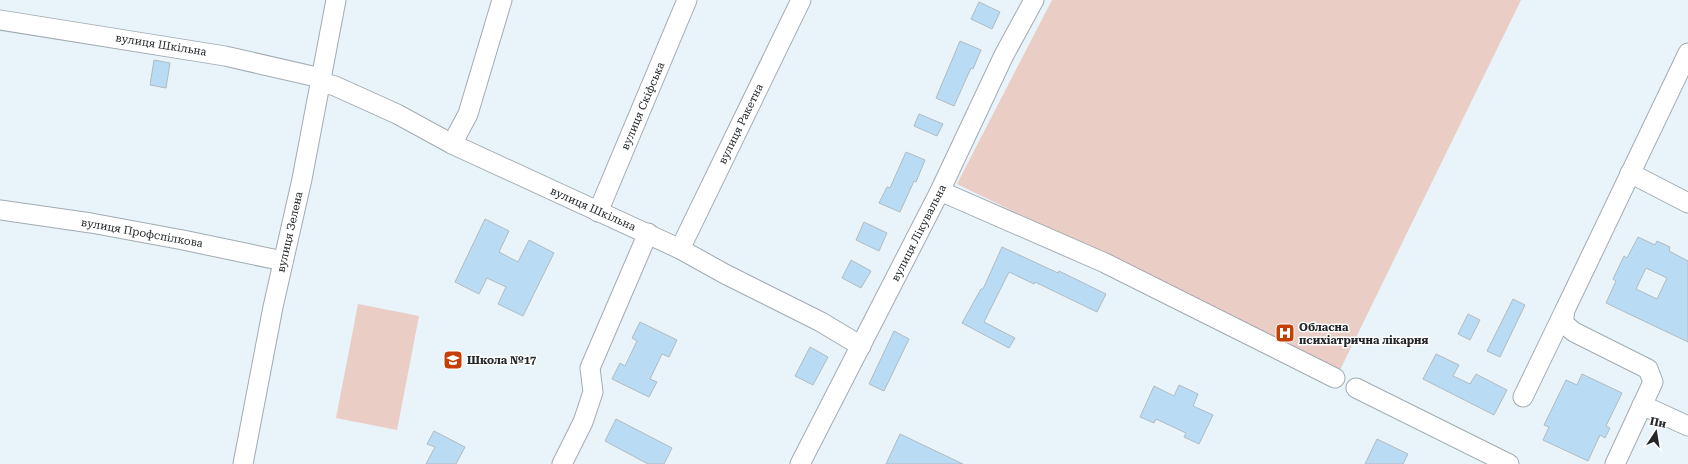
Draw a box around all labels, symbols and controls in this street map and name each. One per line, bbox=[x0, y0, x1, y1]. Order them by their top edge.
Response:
street label: вулиця Шкільна bbox=[115, 31, 207, 59]
street label: вулиця Скіфська bbox=[619, 60, 667, 152]
street label: вулиця Ракетна bbox=[716, 82, 766, 166]
street label: вулиця Лікувальна bbox=[889, 182, 949, 284]
street label: вулиця Шкільна bbox=[548, 184, 638, 234]
street label: вулиця Зелена bbox=[274, 190, 306, 274]
street label: вулиця Профспілкова bbox=[80, 216, 204, 250]
place label: Обласна психіатрична лікарня bbox=[1299, 321, 1428, 347]
hospital icon: Обласна психіатрична лікарня bbox=[1274, 322, 1296, 344]
school or university icon: Школа №17 bbox=[442, 349, 464, 371]
place label: Школа №17 bbox=[467, 354, 536, 367]
north arrow bbox=[1636, 412, 1676, 452]
text: Пн bbox=[1649, 415, 1668, 431]

